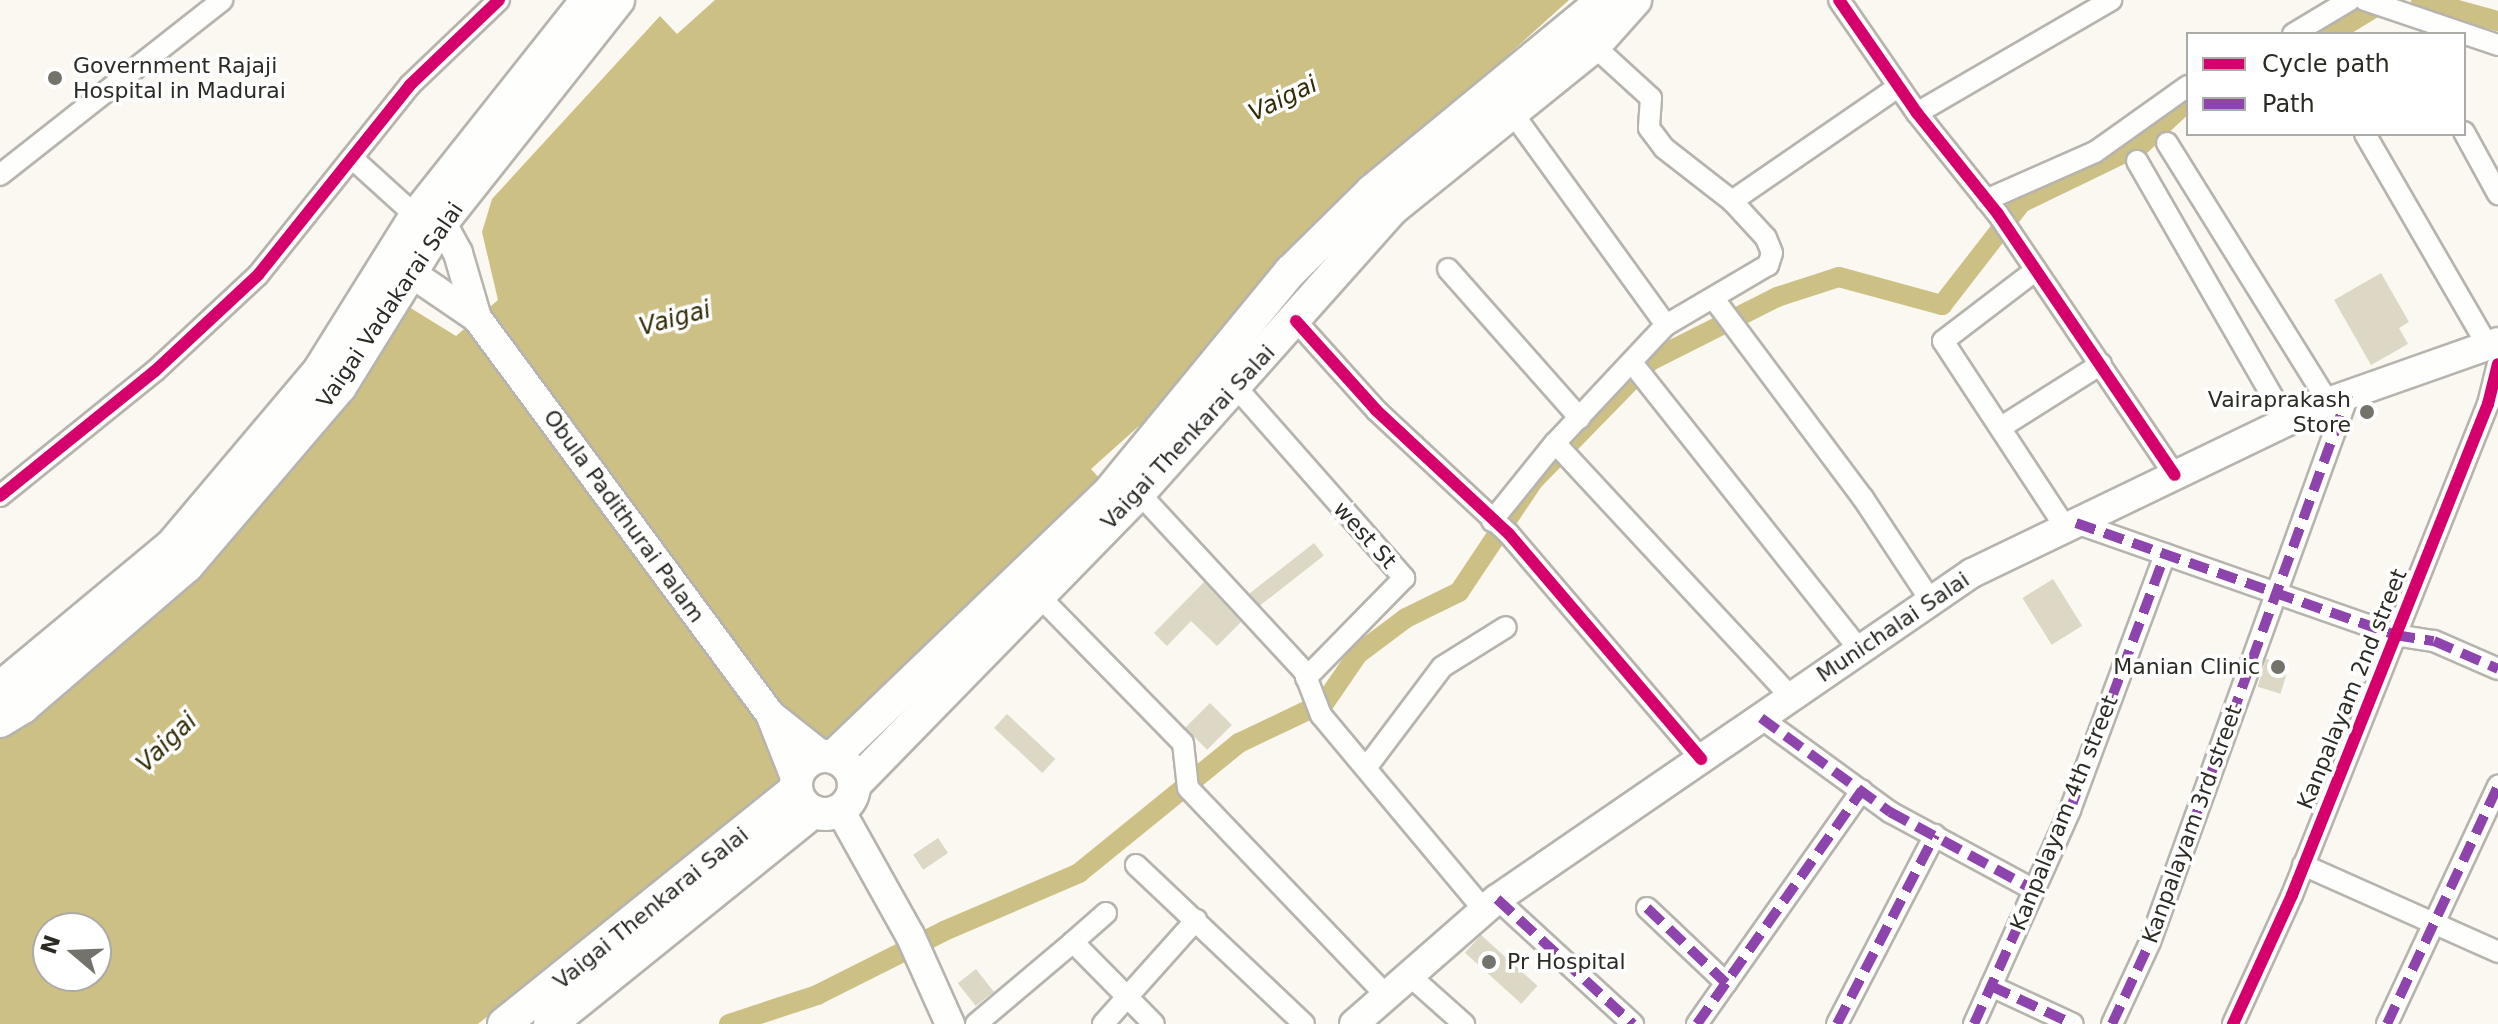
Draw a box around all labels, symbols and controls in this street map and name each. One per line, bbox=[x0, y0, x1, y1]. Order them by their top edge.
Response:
legend bbox=[2186, 32, 2466, 136]
text: Cycle path bbox=[2262, 50, 2390, 78]
place label: Government Rajaji Hospital in Madurai bbox=[73, 52, 286, 104]
marker: Government Rajaji Hospital in Madurai bbox=[44, 67, 66, 89]
water label: Vaigai bbox=[1244, 70, 1322, 128]
text: Path bbox=[2262, 90, 2315, 118]
street label: Vaigai Vadakarai Salai bbox=[311, 197, 469, 413]
water label: Vaigai bbox=[636, 296, 714, 342]
street label: Vaigai Thenkarai Salai bbox=[1095, 339, 1281, 535]
place label: Vairaprakash Store bbox=[2208, 386, 2351, 438]
marker: Vairaprakash Store bbox=[2358, 403, 2376, 421]
street label: Obula Padithurai Palam bbox=[538, 404, 710, 628]
street label: west St bbox=[1328, 496, 1402, 574]
street label: Kanpalayam 2nd street bbox=[2292, 565, 2412, 813]
street label: Munichalai Salai bbox=[1812, 566, 1974, 688]
place label: Manian Clinic bbox=[2113, 654, 2260, 680]
marker: Manian Clinic bbox=[2267, 656, 2289, 678]
street label: Kanpalayam 4th street bbox=[2005, 692, 2123, 934]
street label: Kanpalayam 3rd street bbox=[2137, 701, 2247, 947]
water label: Vaigai bbox=[131, 707, 203, 779]
street label: Vaigai Thenkarai Salai bbox=[548, 821, 754, 995]
north arrow bbox=[32, 912, 112, 992]
text: N bbox=[36, 932, 66, 957]
place label: Pr Hospital bbox=[1507, 949, 1626, 975]
marker: Pr Hospital bbox=[1478, 951, 1500, 973]

